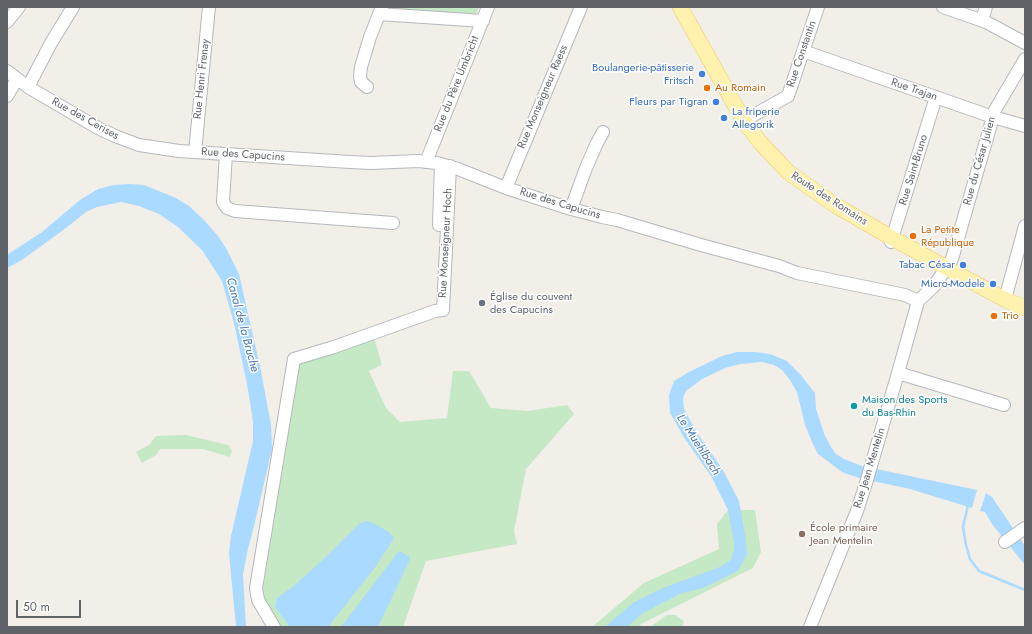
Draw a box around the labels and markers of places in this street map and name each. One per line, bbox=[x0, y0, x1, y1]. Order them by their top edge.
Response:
place label: Boulangerie-pâtisserie Fritsch bbox=[592, 61, 694, 87]
marker: Boulangerie-pâtisserie Fritsch bbox=[697, 69, 707, 79]
place label: Au Romain bbox=[715, 81, 766, 95]
marker: Au Romain bbox=[702, 83, 712, 93]
place label: Fleurs par Tigran bbox=[629, 95, 708, 109]
marker: Fleurs par Tigran bbox=[711, 97, 721, 107]
place label: La friperie Allegorik bbox=[732, 105, 780, 131]
marker: La friperie Allegorik bbox=[719, 113, 729, 123]
place label: La Petite République bbox=[921, 223, 974, 249]
marker: La Petite République bbox=[908, 231, 918, 241]
place label: Tabac César bbox=[899, 258, 955, 272]
marker: Tabac César bbox=[958, 260, 968, 270]
place label: Micro-Modele bbox=[921, 277, 985, 291]
marker: Micro-Modele bbox=[988, 279, 998, 289]
place label: Église du couvent des Capucins bbox=[490, 290, 572, 316]
marker: Église du couvent des Capucins bbox=[477, 298, 487, 308]
place label: Trio bbox=[1002, 309, 1019, 323]
marker: Trio bbox=[989, 311, 999, 321]
place label: Maison des Sports du Bas-Rhin bbox=[862, 393, 947, 419]
marker: Maison des Sports du Bas-Rhin bbox=[849, 401, 859, 411]
place label: École primaire Jean Mentelin bbox=[810, 521, 878, 547]
marker: École primaire Jean Mentelin bbox=[797, 529, 807, 539]

